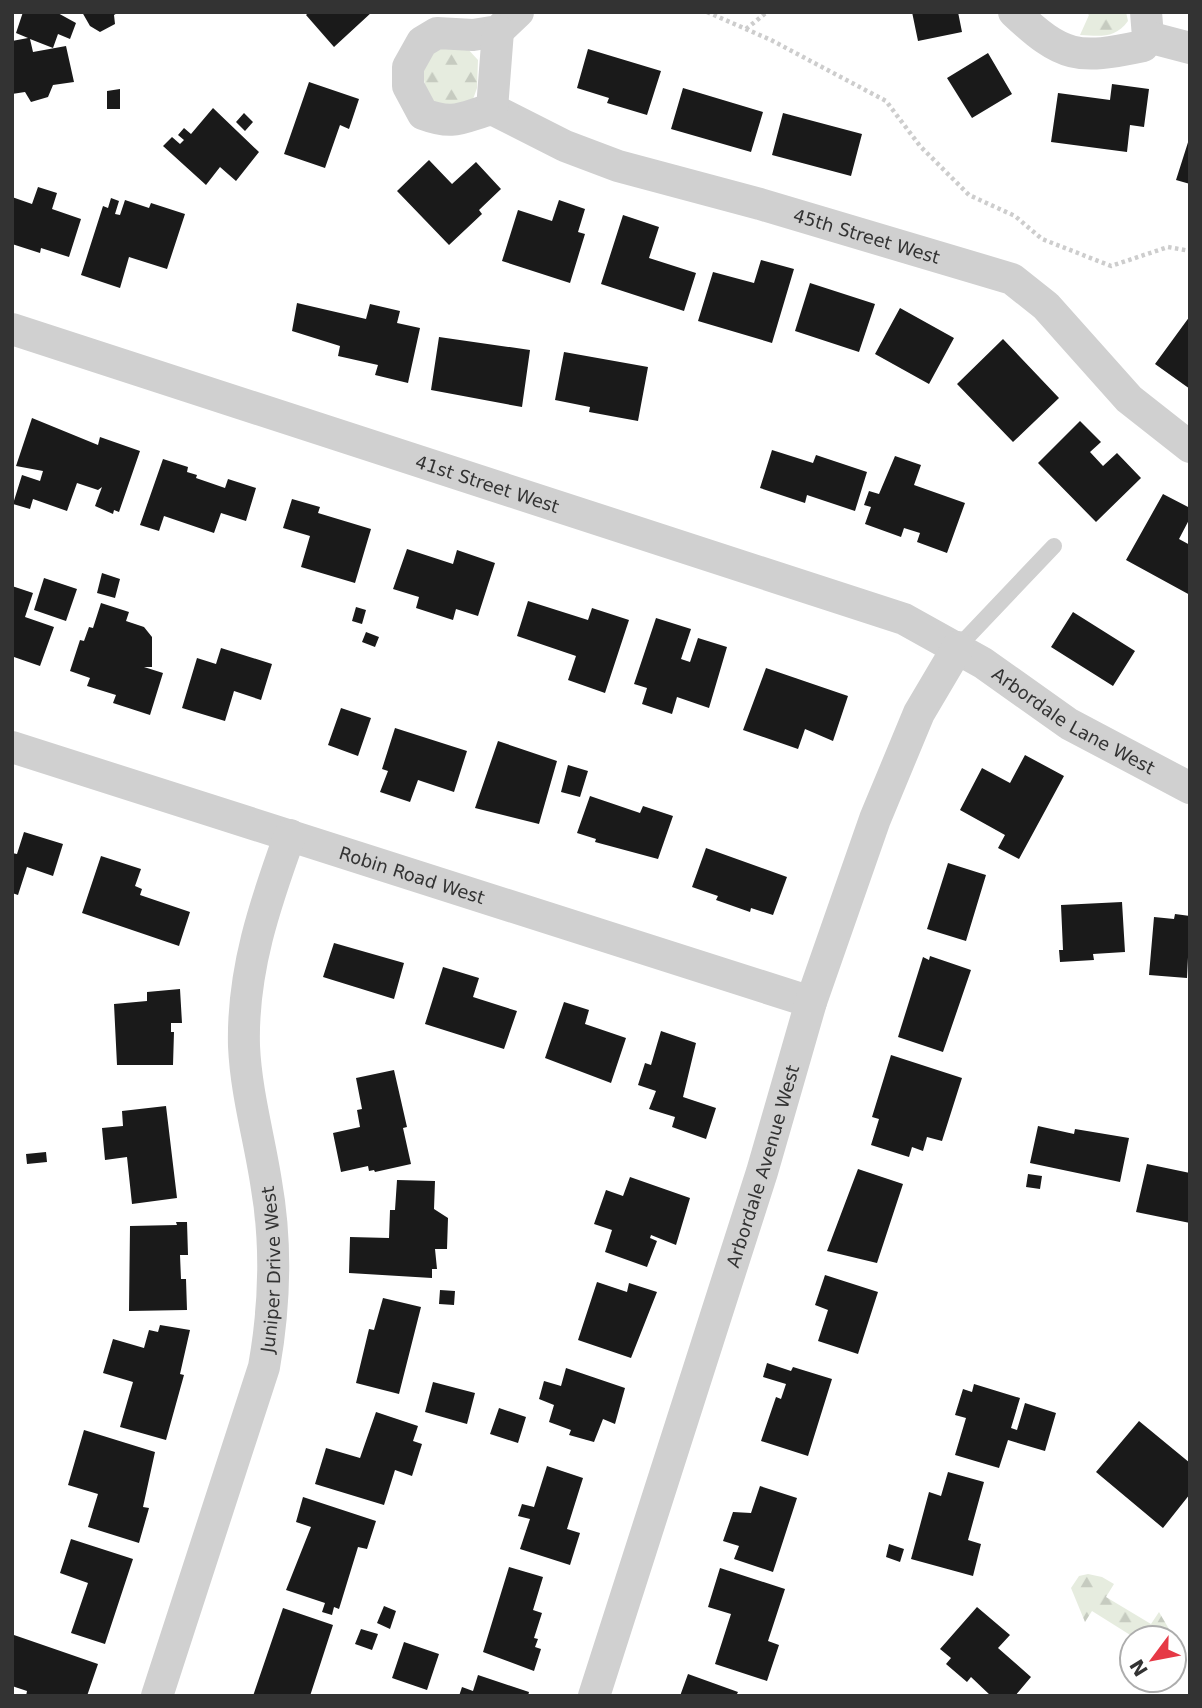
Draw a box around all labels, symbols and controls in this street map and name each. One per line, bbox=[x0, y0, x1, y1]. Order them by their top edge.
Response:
street label: 45th Street West bbox=[791, 204, 943, 267]
street label: 41st Street West bbox=[413, 450, 562, 517]
street label: Arbordale Lane West bbox=[988, 663, 1159, 778]
street label: Robin Road West bbox=[337, 842, 487, 908]
street label: Arbordale Avenue West bbox=[722, 1062, 803, 1270]
street label: Juniper Drive West bbox=[256, 1185, 284, 1355]
north arrow bbox=[1118, 1624, 1188, 1694]
text: N bbox=[1125, 1655, 1152, 1681]

